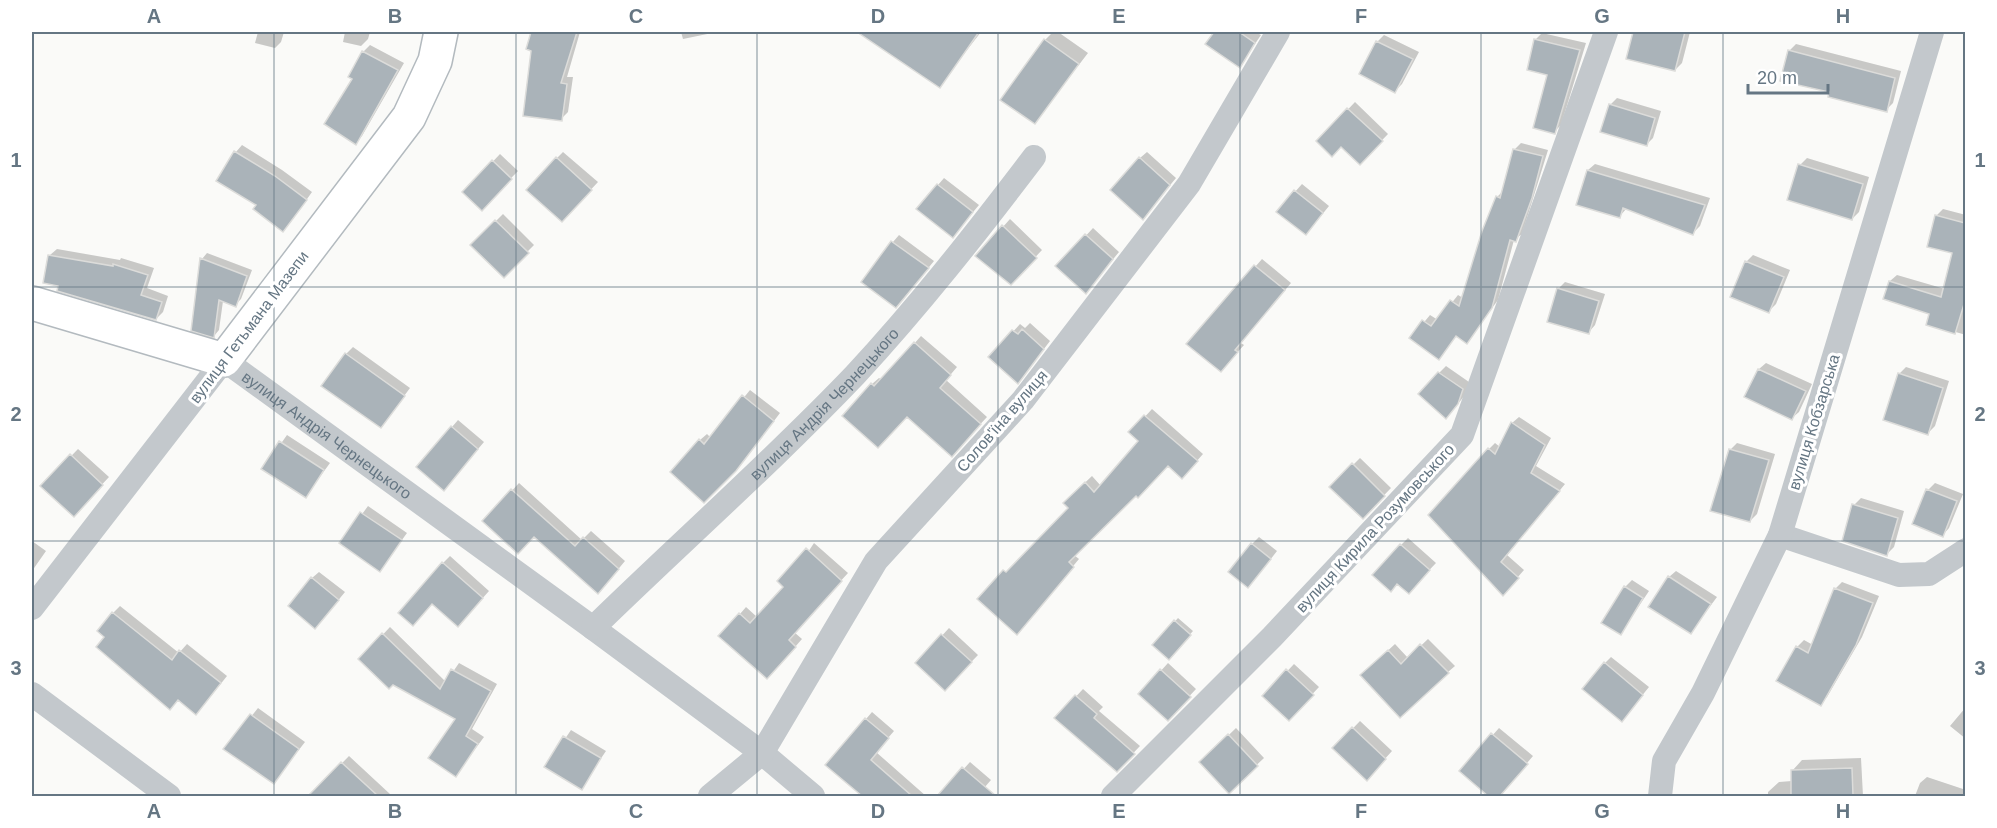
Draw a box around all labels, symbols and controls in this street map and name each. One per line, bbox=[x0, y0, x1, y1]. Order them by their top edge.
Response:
text: A bbox=[147, 5, 161, 27]
text: B bbox=[388, 5, 402, 27]
text: C bbox=[629, 5, 643, 27]
text: D bbox=[871, 5, 885, 27]
text: E bbox=[1112, 5, 1126, 27]
text: F bbox=[1355, 5, 1367, 27]
text: G bbox=[1594, 5, 1610, 27]
text: H bbox=[1836, 5, 1850, 27]
scale bar bbox=[1748, 57, 1828, 95]
text: 20 m bbox=[1757, 68, 1797, 88]
text: 1 bbox=[10, 149, 22, 171]
text: 1 bbox=[1974, 149, 1986, 171]
street label: вулиця Гетьмана Мазепи bbox=[186, 248, 312, 406]
street label: вулиця Андрія Чернецького bbox=[746, 324, 902, 483]
street label: вулиця Кобзарська bbox=[1785, 352, 1843, 492]
street label: Солов'їна вулиця bbox=[953, 367, 1051, 475]
street label: вулиця Андрія Чернецького bbox=[239, 368, 415, 502]
text: 2 bbox=[10, 403, 22, 425]
text: 2 bbox=[1974, 403, 1986, 425]
street label: вулиця Кирила Розумовського bbox=[1292, 440, 1458, 616]
text: 3 bbox=[10, 657, 22, 679]
text: 3 bbox=[1974, 657, 1986, 679]
text: A bbox=[147, 800, 161, 822]
text: B bbox=[388, 800, 402, 822]
text: C bbox=[629, 800, 643, 822]
text: D bbox=[871, 800, 885, 822]
text: E bbox=[1112, 800, 1126, 822]
text: F bbox=[1355, 800, 1367, 822]
text: G bbox=[1594, 800, 1610, 822]
text: H bbox=[1836, 800, 1850, 822]

